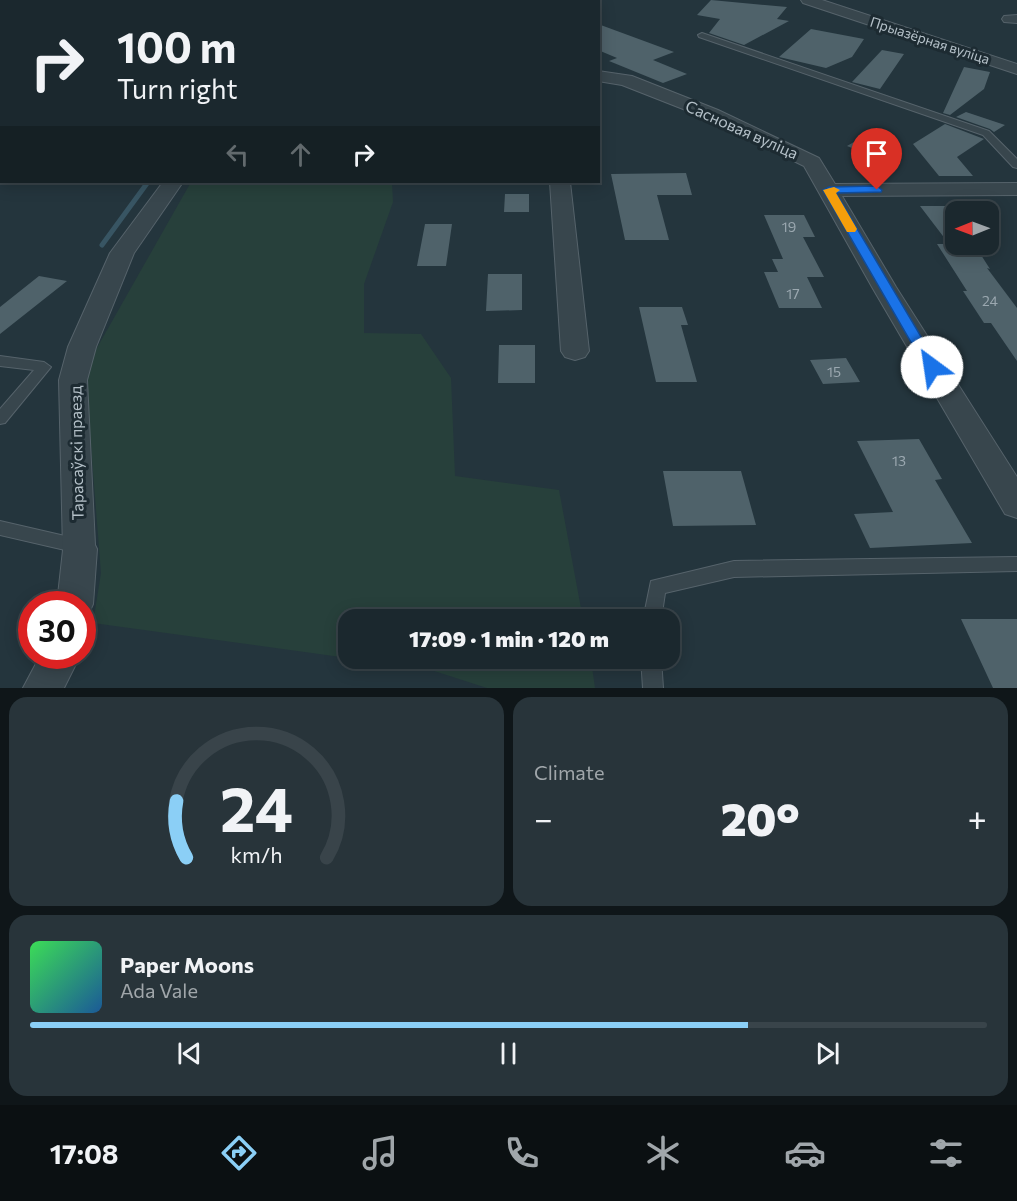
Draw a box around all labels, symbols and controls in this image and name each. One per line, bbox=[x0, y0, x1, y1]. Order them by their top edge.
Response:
street label: Прыазёрная вуліца bbox=[868, 13, 992, 67]
text: 100 m bbox=[117, 20, 237, 72]
icon: right bbox=[18, 24, 96, 102]
text: Turn right bbox=[117, 72, 237, 105]
street label: Сасновая вуліца bbox=[683, 96, 801, 162]
pin bbox=[851, 128, 902, 190]
icon: arrive bbox=[860, 137, 893, 170]
icon: left bbox=[221, 138, 254, 171]
icon: ahead bbox=[284, 138, 317, 171]
icon: right bbox=[347, 138, 380, 171]
north arrow bbox=[945, 201, 999, 255]
map controls bbox=[945, 201, 999, 255]
house number: 19 bbox=[782, 218, 796, 235]
house number: 17 bbox=[786, 285, 800, 302]
house number: 24 bbox=[982, 292, 999, 309]
position arrow bbox=[900, 335, 964, 399]
house number: 15 bbox=[827, 363, 841, 380]
street label: Тарасаўскі праезд bbox=[65, 385, 87, 521]
house number: 13 bbox=[892, 452, 906, 469]
speed limit sign: 30 bbox=[18, 591, 96, 669]
text: 17:09 · 1 min · 120 m bbox=[409, 625, 609, 652]
text: Climate bbox=[534, 760, 604, 784]
text: 24 bbox=[220, 769, 293, 845]
text: 20° bbox=[721, 790, 800, 845]
text: − bbox=[534, 797, 553, 838]
text: + bbox=[968, 797, 987, 838]
text: km/h bbox=[230, 842, 283, 868]
text: Paper Moons bbox=[120, 951, 254, 978]
text: Ada Vale bbox=[120, 978, 198, 1002]
icon: previous bbox=[173, 1037, 206, 1070]
icon: pause bbox=[492, 1037, 525, 1070]
icon: next bbox=[811, 1037, 844, 1070]
icon: directions bbox=[218, 1132, 260, 1174]
icon: music bbox=[359, 1132, 401, 1174]
icon: phone bbox=[501, 1132, 543, 1174]
icon: climate bbox=[642, 1132, 684, 1174]
icon: car bbox=[784, 1132, 826, 1174]
icon: filters bbox=[925, 1132, 967, 1174]
text: 17:08 bbox=[50, 1137, 119, 1170]

